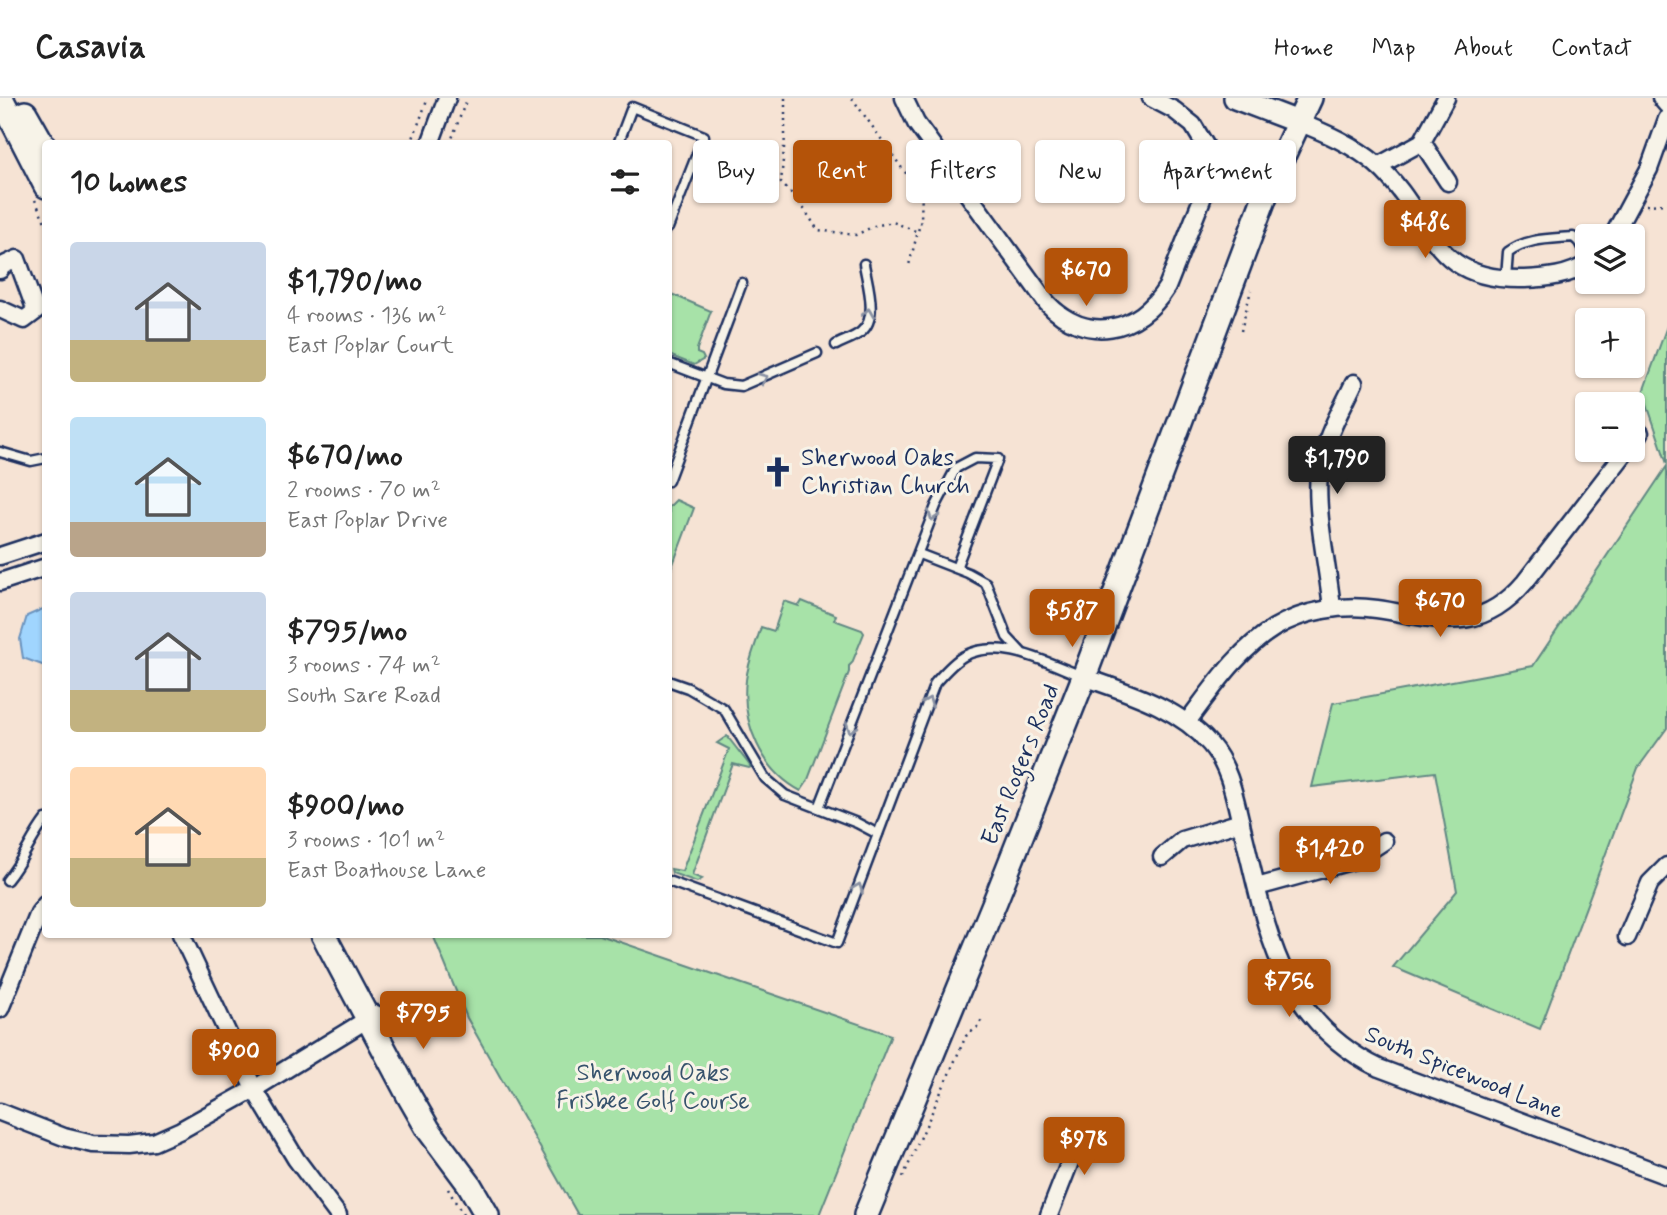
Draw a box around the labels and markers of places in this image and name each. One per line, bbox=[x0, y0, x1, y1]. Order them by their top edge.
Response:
pin: $486 bbox=[1384, 200, 1466, 260]
pin: $670 bbox=[1045, 248, 1127, 308]
pin: $1,790 bbox=[1280, 436, 1394, 496]
place label: Sherwood Oaks Christian Church bbox=[801, 443, 970, 502]
church icon: Sherwood Oaks Christian Church bbox=[761, 455, 795, 489]
pin: $670 bbox=[1399, 580, 1481, 639]
pin: $587 bbox=[1031, 589, 1113, 649]
pin: $1,420 bbox=[1273, 826, 1387, 886]
pin: $756 bbox=[1248, 960, 1330, 1019]
pin: $795 bbox=[382, 992, 464, 1051]
pin: $900 bbox=[193, 1030, 275, 1089]
pin: $978 bbox=[1043, 1118, 1125, 1177]

